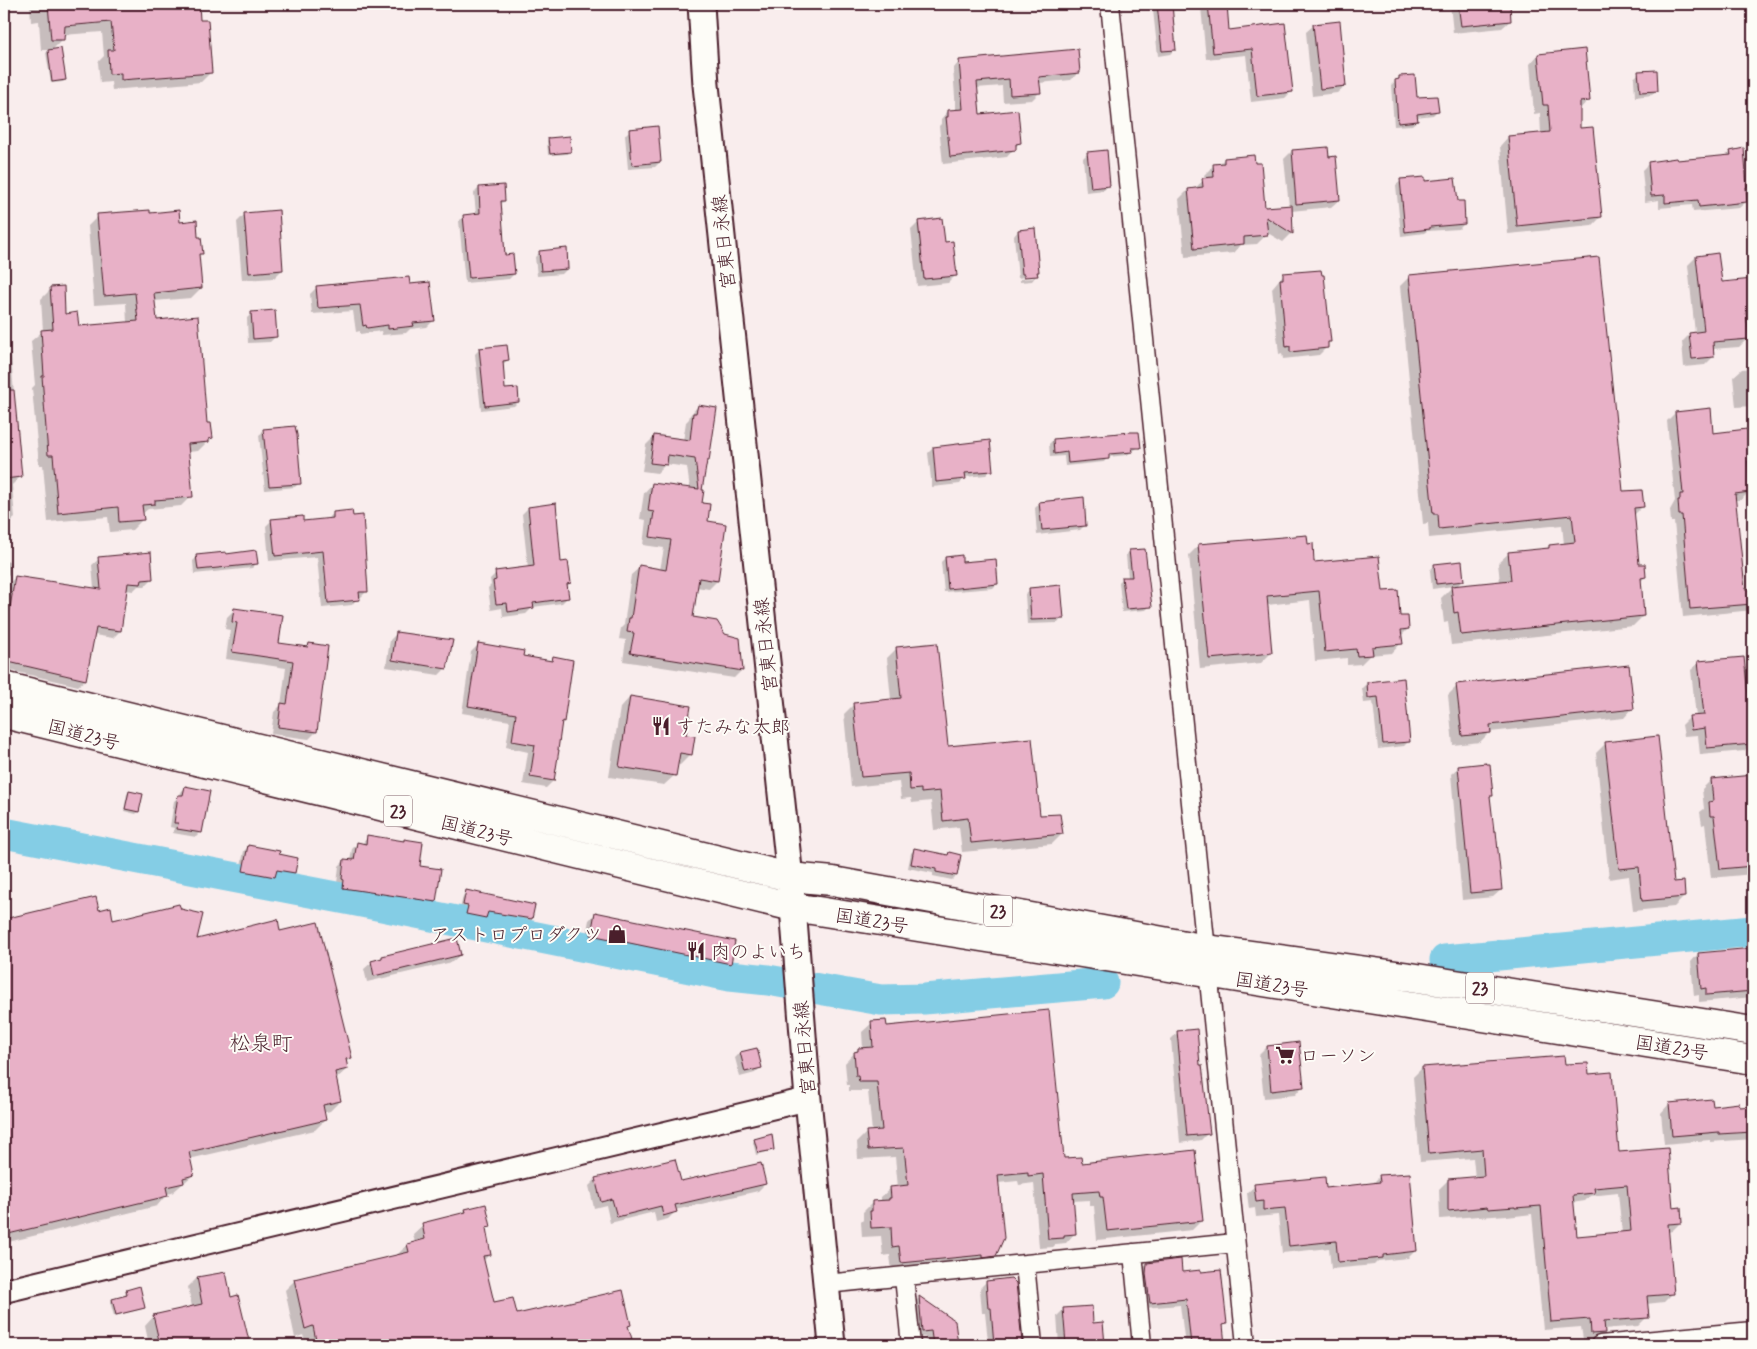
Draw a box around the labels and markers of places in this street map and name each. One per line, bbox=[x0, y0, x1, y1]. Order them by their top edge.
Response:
restaurant icon: すたみな太郎 bbox=[650, 715, 672, 737]
place label: すたみな太郎 bbox=[676, 715, 790, 740]
place label: アストロプロダクツ bbox=[431, 923, 602, 948]
shop icon: アストロプロダクツ bbox=[606, 923, 628, 945]
restaurant icon: 肉のよいち bbox=[685, 940, 707, 962]
place label: 肉のよいち bbox=[711, 940, 806, 965]
supermarket icon: ローソン bbox=[1274, 1044, 1296, 1066]
place label: ローソン bbox=[1300, 1044, 1376, 1069]

